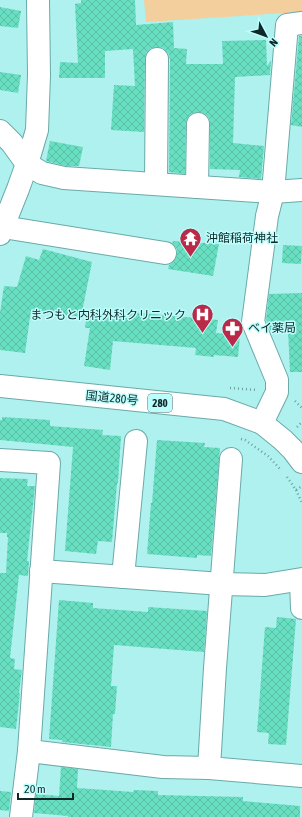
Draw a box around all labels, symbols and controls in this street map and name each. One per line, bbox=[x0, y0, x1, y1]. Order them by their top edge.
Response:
north arrow bbox=[246, 16, 286, 56]
text: N bbox=[267, 36, 280, 49]
temple icon: 沖館稲荷神社 bbox=[177, 225, 203, 258]
place label: 沖館稲荷神社 bbox=[206, 231, 278, 245]
hospital icon: まつもと内科外科クリニック bbox=[189, 302, 215, 335]
place label: まつもと内科外科クリニック bbox=[30, 308, 186, 322]
pharmacy icon: ベイ薬局 bbox=[220, 315, 246, 348]
place label: ベイ薬局 bbox=[248, 321, 296, 335]
street label: 国道280号 bbox=[85, 388, 139, 408]
road number: 280 bbox=[148, 394, 172, 412]
scale bar bbox=[18, 775, 73, 801]
text: 20 m bbox=[24, 782, 46, 796]

